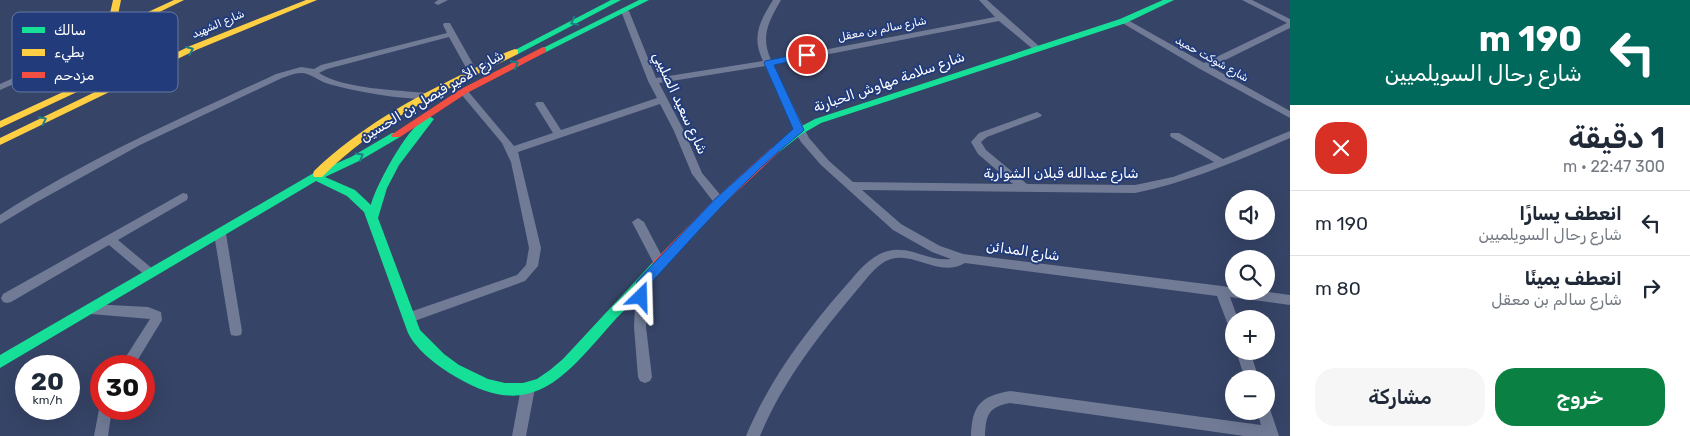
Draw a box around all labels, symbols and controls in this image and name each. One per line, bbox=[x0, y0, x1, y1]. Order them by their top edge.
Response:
street label: شارع الشهيد bbox=[190, 7, 247, 43]
legend bbox=[12, 12, 178, 92]
street label: شارع سالم بن معقل bbox=[837, 14, 928, 46]
one-way arrow bbox=[570, 16, 579, 26]
text: 190 m bbox=[1479, 18, 1582, 60]
icon: left bbox=[1600, 20, 1665, 85]
text: سالك bbox=[54, 22, 86, 39]
street label: شارع شوكت حميد bbox=[1172, 33, 1251, 86]
pin bbox=[786, 34, 828, 76]
icon: arrive bbox=[793, 41, 821, 69]
text: بطيء bbox=[54, 44, 85, 63]
one-way arrow bbox=[185, 45, 194, 56]
street label: شارع الأمير فيصل بن الحسين bbox=[357, 46, 508, 147]
street label: شارع سلامة مهاوش الحبارنة bbox=[811, 48, 968, 118]
street label: شارع سعيد الصليبي bbox=[647, 49, 711, 158]
text: شارع رحال السويلميين bbox=[1385, 60, 1582, 87]
one-way arrow bbox=[509, 61, 518, 71]
text: مزدحم bbox=[54, 67, 94, 84]
one-way arrow bbox=[38, 116, 47, 126]
text: 1 دقيقة bbox=[1568, 120, 1665, 156]
button: close bbox=[1315, 122, 1367, 174]
one-way arrow bbox=[354, 153, 363, 163]
text: 300 m · 22:47 bbox=[1563, 157, 1665, 176]
street label: شارع عبدالله قبلان الشواربة bbox=[983, 165, 1139, 184]
map controls bbox=[1225, 190, 1275, 420]
button: sound bbox=[1225, 190, 1275, 240]
text: انعطف يسارًا bbox=[1519, 202, 1622, 225]
icon: left bbox=[1637, 209, 1665, 237]
text: 190 m bbox=[1315, 212, 1368, 235]
text: شارع رحال السويلميين bbox=[1478, 225, 1622, 244]
street label: شارع المدائن bbox=[985, 237, 1061, 267]
button: search bbox=[1225, 250, 1275, 300]
text: انعطف يمينًا bbox=[1525, 267, 1622, 290]
position arrow bbox=[614, 270, 666, 322]
icon: right bbox=[1637, 274, 1665, 302]
text: 80 m bbox=[1315, 277, 1361, 300]
text: شارع سالم بن معقل bbox=[1491, 290, 1622, 309]
button: + bbox=[1225, 310, 1275, 360]
speed limit sign: 30 bbox=[90, 355, 155, 420]
text: 20 bbox=[31, 367, 64, 396]
button: مشاركة bbox=[1315, 368, 1485, 426]
button: خروج bbox=[1495, 368, 1665, 426]
button: − bbox=[1225, 370, 1275, 420]
text: km/h bbox=[33, 393, 62, 407]

